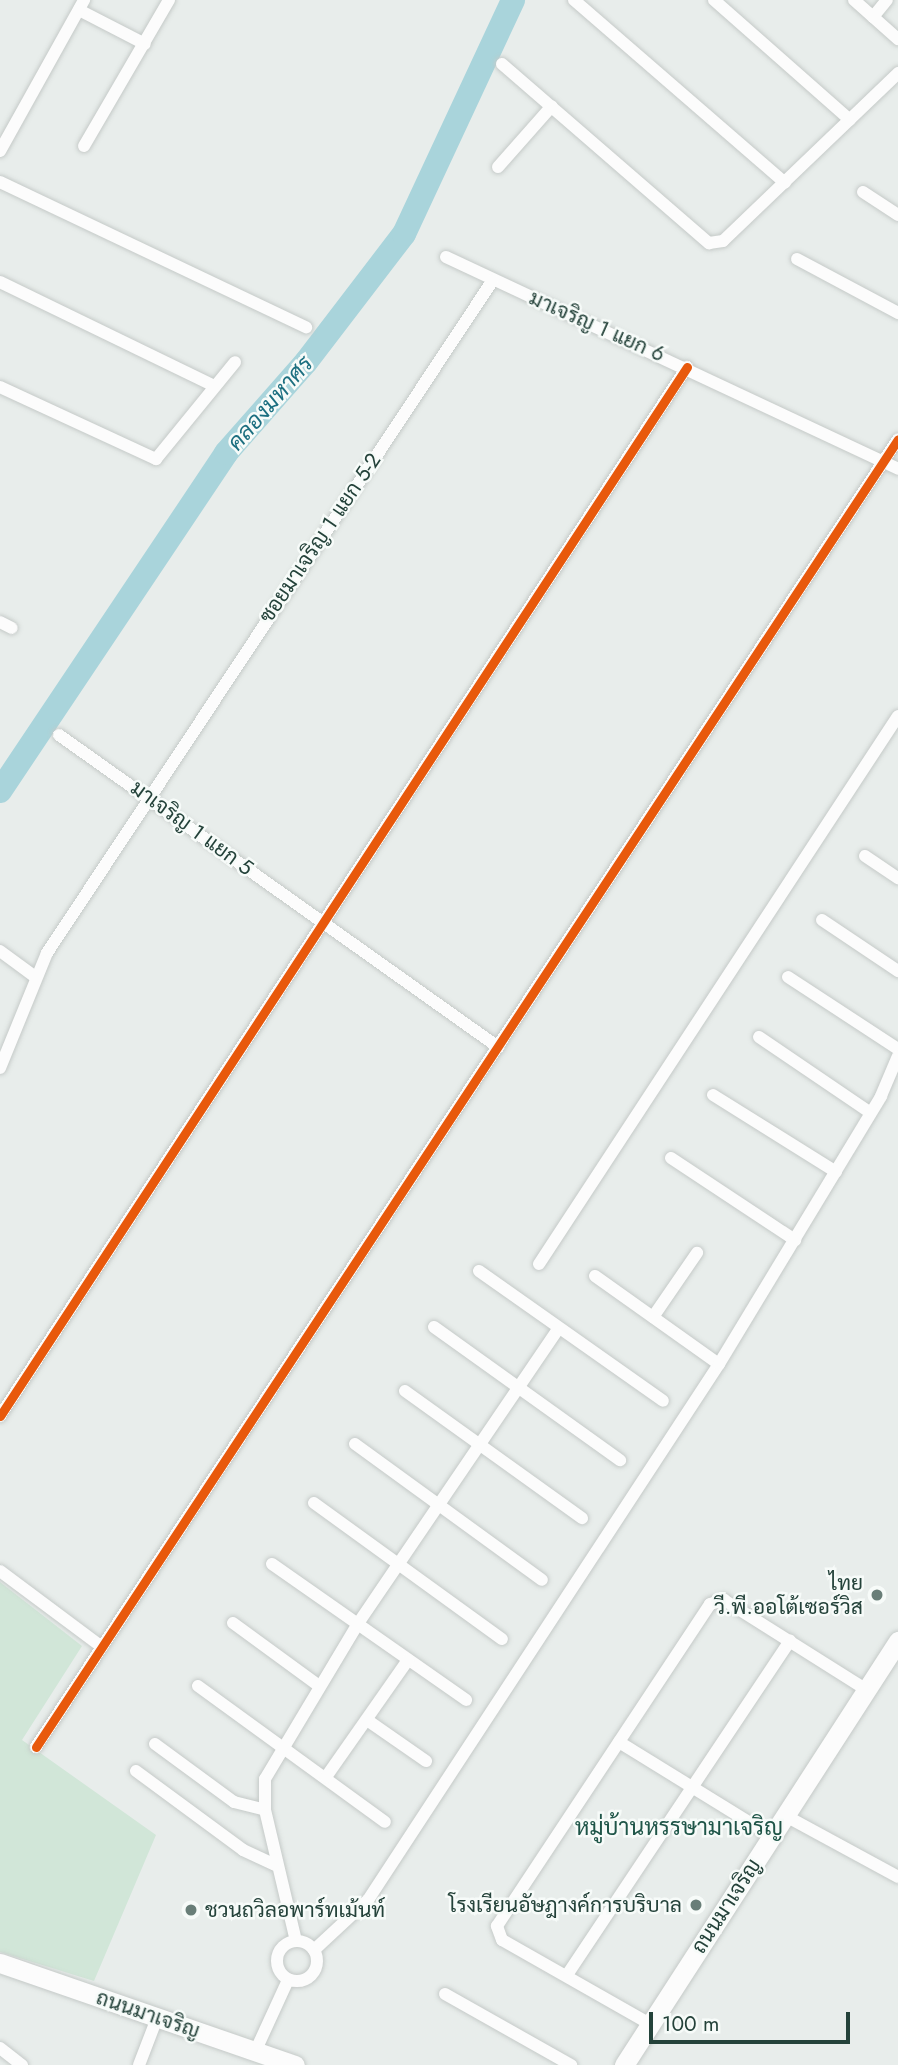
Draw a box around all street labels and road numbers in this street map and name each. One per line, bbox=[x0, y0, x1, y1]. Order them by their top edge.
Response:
street label: มาเจริญ 1 แยก 6 bbox=[525, 285, 669, 367]
street label: ซอยมาเจริญ 1 แยก 5-2 bbox=[254, 448, 386, 628]
street label: มาเจริญ 1 แยก 5 bbox=[126, 775, 258, 881]
street label: ถนนมาเจริญ bbox=[686, 1854, 766, 1958]
street label: ถนนมาเจริญ bbox=[93, 1985, 203, 2043]

